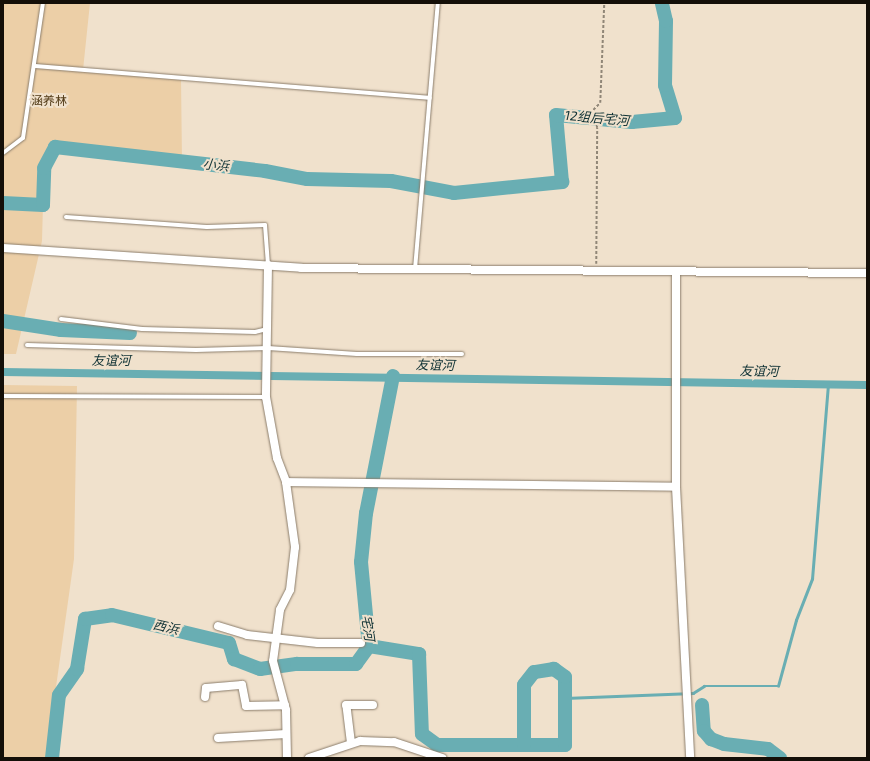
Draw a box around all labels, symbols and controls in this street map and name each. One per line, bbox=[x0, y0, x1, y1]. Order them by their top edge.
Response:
park label: 涵养林 bbox=[31, 94, 67, 108]
water label: 12组后宅河 bbox=[564, 107, 630, 129]
water label: 小浜 bbox=[202, 156, 230, 174]
water label: 友谊河 bbox=[92, 352, 130, 368]
water label: 友谊河 bbox=[415, 357, 455, 373]
water label: 友谊河 bbox=[739, 363, 779, 379]
water label: 宅河 bbox=[358, 614, 378, 642]
water label: 西浜 bbox=[152, 616, 180, 638]

